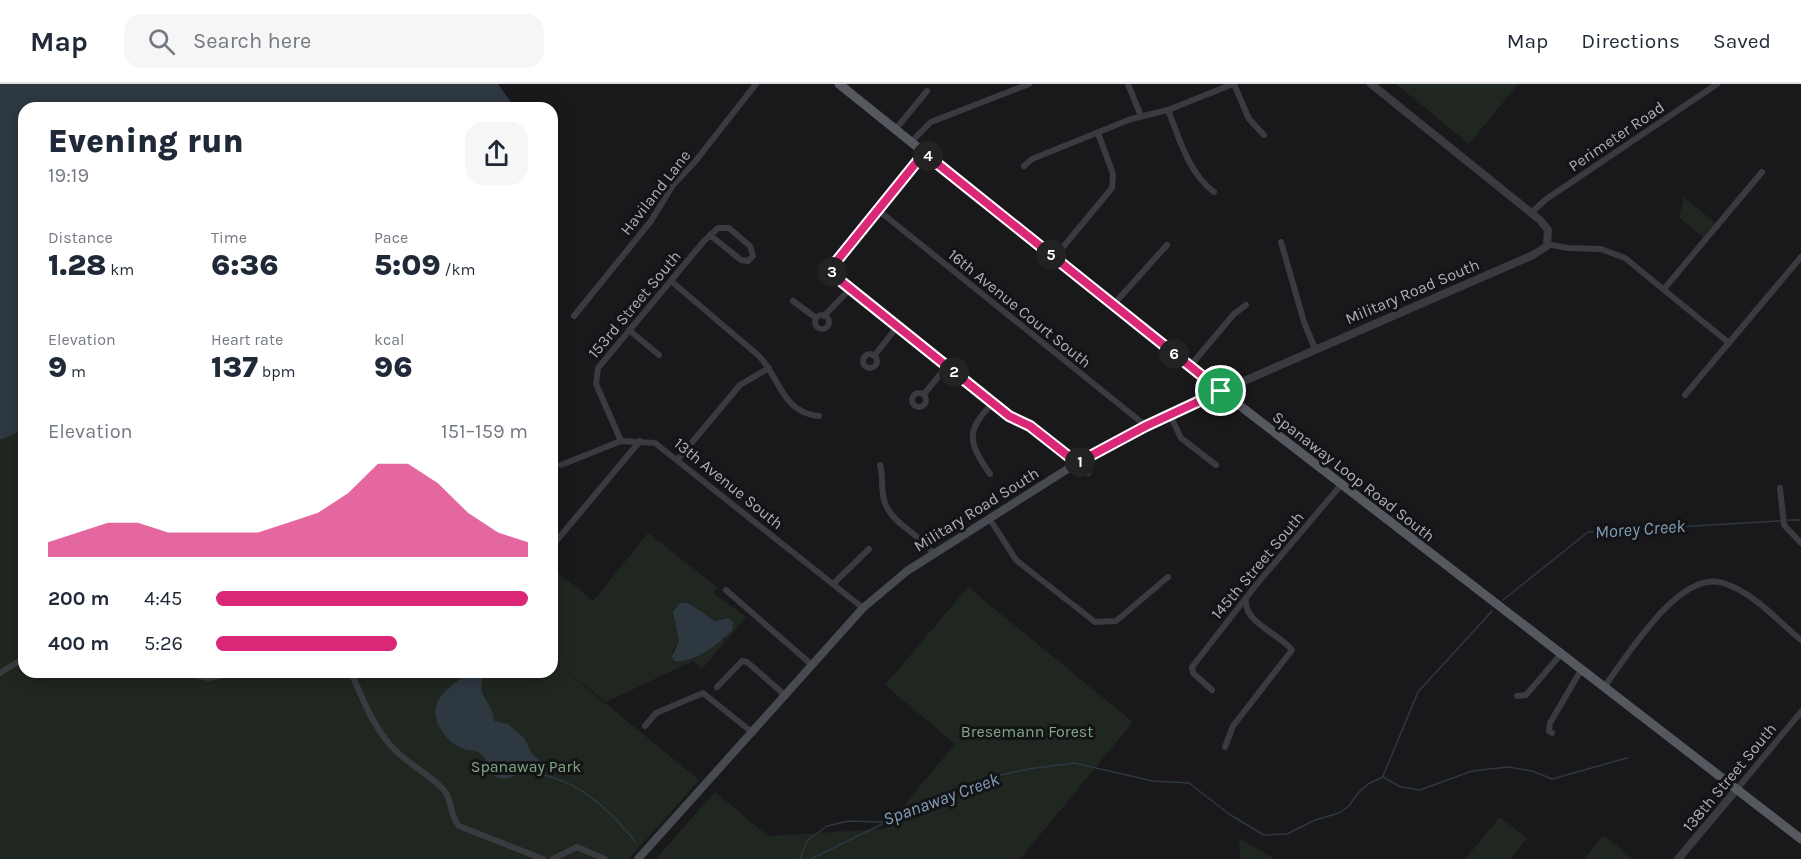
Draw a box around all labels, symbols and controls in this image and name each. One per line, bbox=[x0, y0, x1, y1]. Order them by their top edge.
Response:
search box bbox=[124, 14, 544, 68]
text: Map bbox=[30, 25, 88, 58]
icon: search bbox=[145, 25, 178, 58]
text: Search here bbox=[193, 28, 311, 54]
text: Map bbox=[1507, 29, 1548, 53]
text: Directions bbox=[1581, 29, 1680, 53]
text: Saved bbox=[1713, 29, 1771, 53]
street label: Perimeter Road bbox=[1565, 97, 1668, 175]
text: Evening run bbox=[48, 122, 244, 160]
button: share bbox=[465, 122, 528, 185]
pin: 4 bbox=[913, 141, 943, 171]
street label: Haviland Lane bbox=[616, 146, 694, 239]
text: 4 bbox=[923, 146, 933, 165]
text: 19:19 bbox=[48, 164, 89, 187]
text: Distance bbox=[48, 228, 113, 247]
text: Time bbox=[211, 228, 247, 247]
text: Pace bbox=[374, 228, 408, 247]
pin: 5 bbox=[1036, 240, 1066, 270]
street label: 16th Avenue Court South bbox=[945, 245, 1095, 372]
text: 5 bbox=[1046, 245, 1056, 264]
text: 1.28 bbox=[48, 247, 107, 283]
text: 6:36 bbox=[211, 247, 279, 283]
text: 5:09 bbox=[374, 247, 441, 283]
street label: 153rd Street South bbox=[584, 247, 685, 362]
street label: Military Road South bbox=[1342, 255, 1482, 328]
pin: 3 bbox=[817, 257, 847, 287]
text: km bbox=[107, 260, 134, 279]
text: /km bbox=[441, 260, 475, 279]
text: 3 bbox=[827, 262, 837, 281]
text: Elevation bbox=[48, 330, 116, 349]
text: Heart rate bbox=[211, 330, 283, 349]
text: kcal bbox=[374, 330, 405, 349]
pin: 6 bbox=[1159, 339, 1189, 369]
text: 6 bbox=[1169, 344, 1179, 363]
text: 9 bbox=[48, 349, 67, 385]
text: 137 bbox=[211, 349, 258, 385]
text: 96 bbox=[374, 349, 413, 385]
pin: 2 bbox=[939, 357, 969, 387]
text: m bbox=[67, 362, 86, 381]
text: bpm bbox=[258, 362, 296, 381]
text: 2 bbox=[949, 362, 959, 381]
pin bbox=[1195, 365, 1246, 416]
icon: arrive bbox=[1204, 374, 1237, 407]
street label: Spanaway Loop Road South bbox=[1269, 407, 1439, 546]
text: Elevation bbox=[48, 420, 133, 443]
text: 151–159 m bbox=[441, 420, 528, 443]
street label: 13th Avenue South bbox=[670, 434, 787, 533]
pin: 1 bbox=[1065, 447, 1095, 477]
text: 1 bbox=[1077, 452, 1083, 471]
street label: Military Road South bbox=[910, 463, 1042, 556]
street label: 145th Street South bbox=[1207, 508, 1308, 623]
water label: Morey Creek bbox=[1594, 515, 1687, 543]
text: 200 m bbox=[48, 587, 109, 610]
text: 4:45 bbox=[144, 587, 182, 610]
text: 400 m bbox=[48, 632, 109, 655]
text: 5:26 bbox=[144, 632, 183, 655]
street label: 138th Street South bbox=[1679, 719, 1780, 835]
park label: Bresemann Forest bbox=[961, 722, 1093, 741]
park label: Spanaway Park bbox=[471, 757, 581, 776]
water label: Spanaway Creek bbox=[880, 768, 1003, 830]

